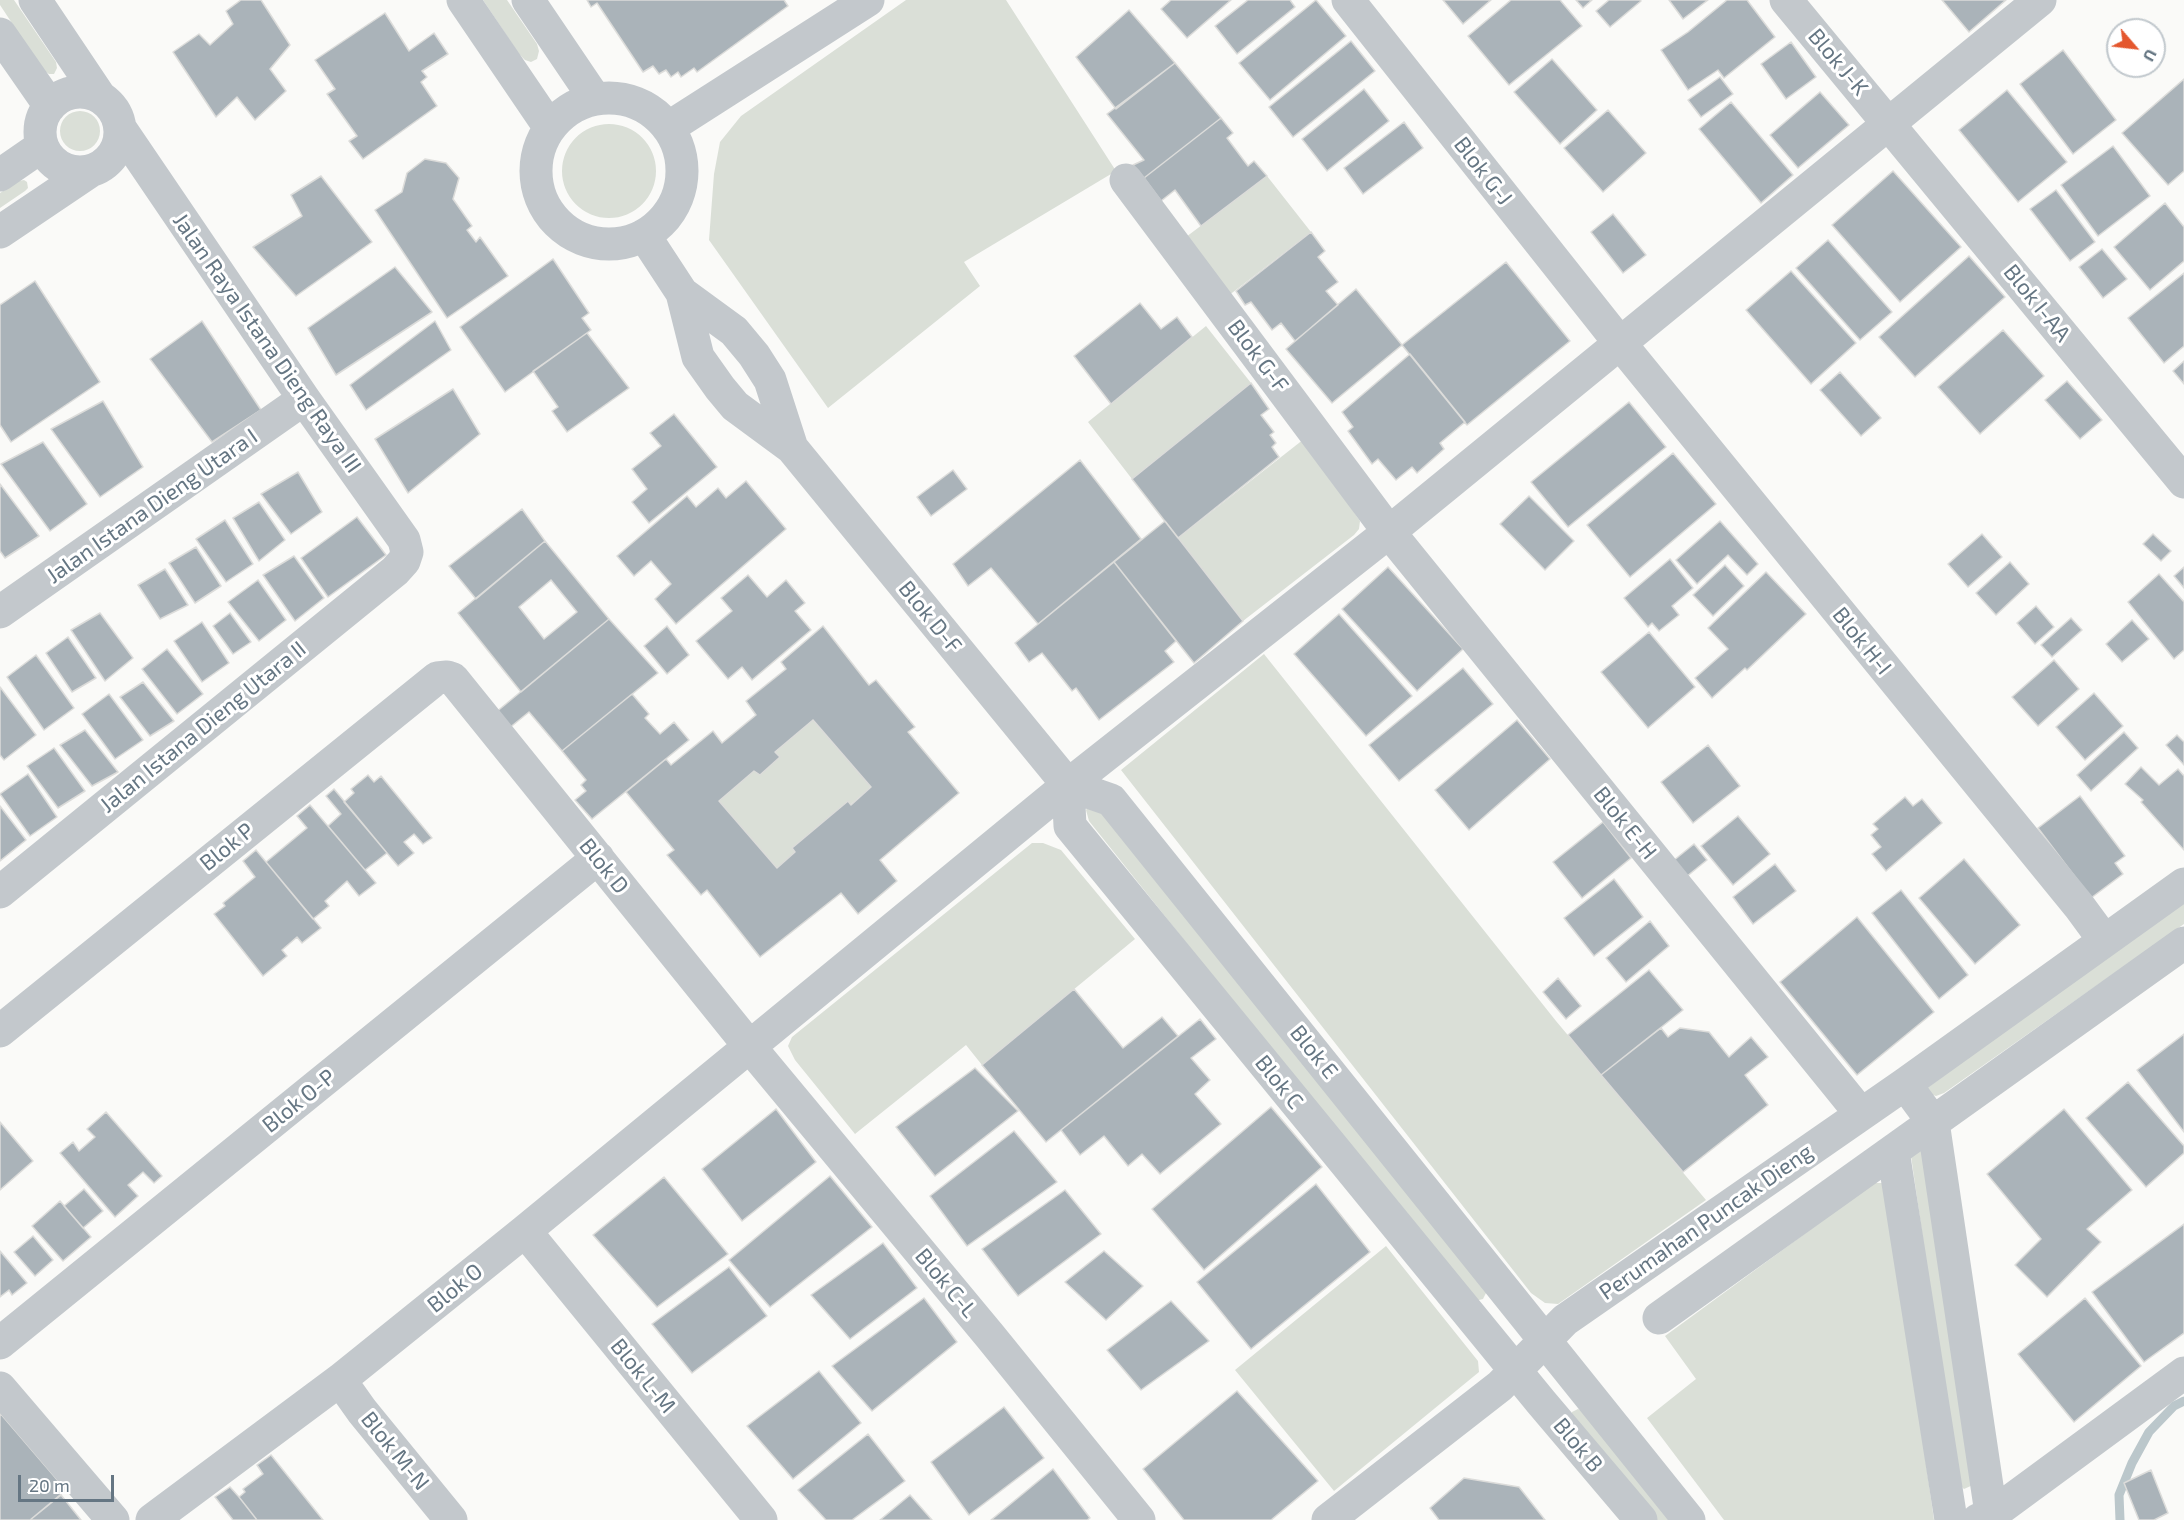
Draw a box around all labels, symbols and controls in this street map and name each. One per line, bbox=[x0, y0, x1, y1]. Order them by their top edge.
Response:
north arrow bbox=[2106, 18, 2166, 78]
street label: Blok J-K bbox=[1802, 23, 1874, 101]
text: U bbox=[2140, 46, 2162, 65]
street label: Blok G-J bbox=[1448, 132, 1518, 210]
street label: Jalan Raya Istana Dieng Raya III bbox=[167, 208, 367, 478]
street label: Blok I-AA bbox=[1998, 259, 2076, 347]
street label: Blok G-F bbox=[1222, 314, 1294, 398]
street label: Jalan Istana Dieng Utara I bbox=[41, 423, 263, 589]
street label: Blok D-F bbox=[893, 576, 967, 658]
street label: Blok H-I bbox=[1827, 602, 1897, 680]
street label: Jalan Istana Dieng Utara II bbox=[95, 636, 311, 818]
street label: Blok E-H bbox=[1588, 781, 1662, 865]
street label: Blok P bbox=[195, 817, 259, 877]
street label: Blok D bbox=[574, 833, 634, 899]
street label: Blok E bbox=[1285, 1020, 1343, 1084]
street label: Blok C bbox=[1249, 1050, 1309, 1114]
street label: Blok O-P bbox=[257, 1064, 341, 1138]
street label: Perumahan Puncak Dieng bbox=[1594, 1138, 1818, 1306]
street label: Blok C-L bbox=[909, 1243, 983, 1323]
street label: Blok O bbox=[422, 1258, 488, 1318]
street label: Blok L-M bbox=[605, 1333, 681, 1419]
street label: Blok M-N bbox=[355, 1406, 435, 1496]
street label: Blok B bbox=[1548, 1413, 1608, 1477]
scale bar bbox=[21, 1463, 117, 1501]
text: 20 m bbox=[29, 1474, 70, 1496]

